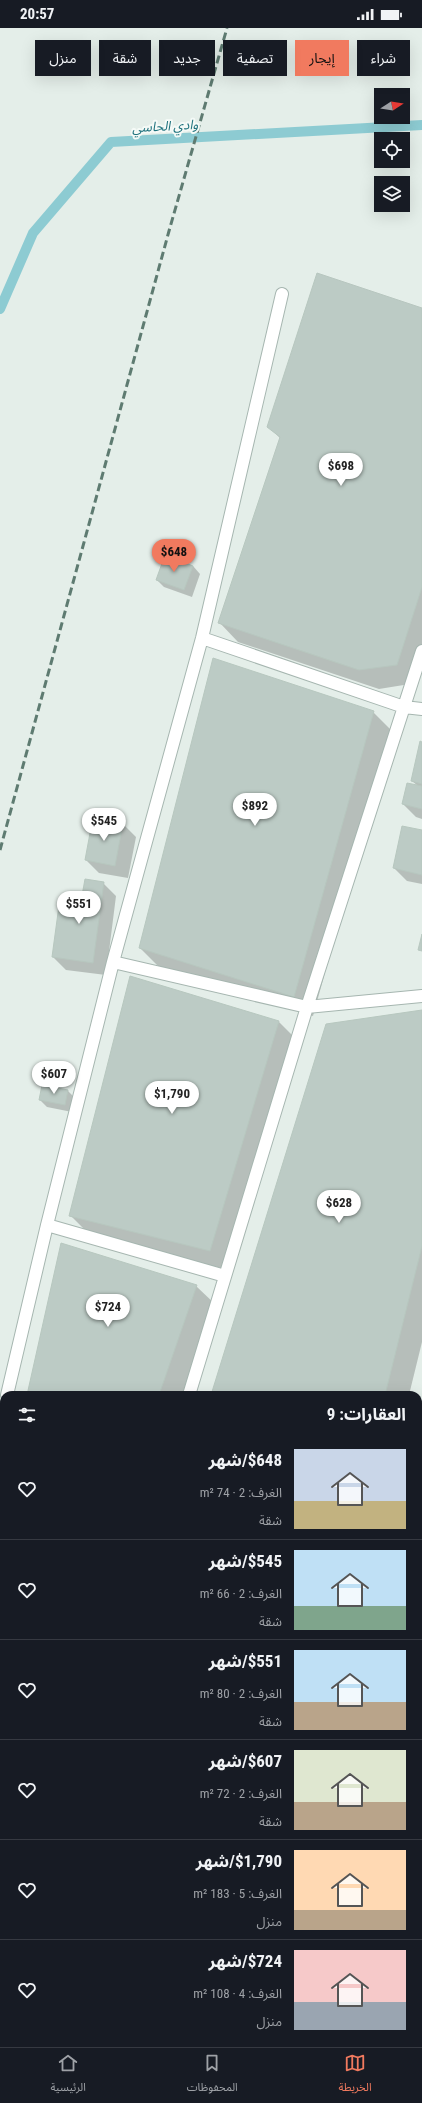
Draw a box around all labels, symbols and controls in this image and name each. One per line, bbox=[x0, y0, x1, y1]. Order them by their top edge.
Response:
text: 20:57 bbox=[20, 5, 54, 23]
chip: منزل bbox=[35, 40, 91, 76]
chip: شقة bbox=[99, 40, 151, 76]
chip: جديد bbox=[159, 40, 215, 76]
chip: تصفية bbox=[223, 40, 287, 76]
chip: إيجار bbox=[295, 40, 349, 76]
chip: شراء bbox=[357, 40, 410, 76]
north arrow bbox=[374, 88, 410, 124]
map controls bbox=[374, 88, 410, 212]
water label: وادي الحاسي bbox=[132, 117, 199, 138]
button: locate bbox=[374, 132, 410, 168]
button: layers bbox=[374, 176, 410, 212]
pin: $698 bbox=[317, 453, 365, 487]
text: $698 bbox=[328, 458, 354, 473]
pin: $648 bbox=[150, 539, 198, 573]
text: $648 bbox=[161, 544, 187, 559]
pin: $892 bbox=[231, 793, 279, 827]
text: $892 bbox=[242, 798, 268, 813]
pin: $545 bbox=[80, 808, 128, 842]
text: $545 bbox=[91, 813, 117, 828]
pin: $551 bbox=[55, 891, 103, 925]
text: $551 bbox=[66, 896, 92, 911]
pin: $607 bbox=[30, 1061, 78, 1095]
text: $607 bbox=[41, 1066, 67, 1081]
pin: $1,790 bbox=[139, 1081, 205, 1115]
text: $1,790 bbox=[154, 1086, 190, 1101]
pin: $628 bbox=[315, 1190, 363, 1224]
text: $628 bbox=[326, 1195, 352, 1210]
pin: $724 bbox=[84, 1294, 132, 1328]
text: $724 bbox=[95, 1299, 121, 1314]
icon: filters bbox=[16, 1404, 38, 1426]
text: العقارات: 9 bbox=[327, 1404, 406, 1424]
text: $648/شهر bbox=[208, 1450, 282, 1470]
icon: home bbox=[326, 1465, 374, 1513]
icon: heart bbox=[16, 1478, 38, 1500]
text: الغرف: 2 · 74 m² bbox=[200, 1485, 282, 1500]
text: شقة bbox=[259, 1513, 282, 1528]
text: $545/شهر bbox=[208, 1551, 282, 1571]
icon: home bbox=[326, 1566, 374, 1614]
icon: heart bbox=[16, 1579, 38, 1601]
text: الغرف: 2 · 66 m² bbox=[200, 1586, 282, 1601]
text: شقة bbox=[259, 1614, 282, 1629]
text: $551/شهر bbox=[208, 1651, 282, 1671]
icon: home bbox=[326, 1666, 374, 1714]
icon: heart bbox=[16, 1679, 38, 1701]
text: الغرف: 2 · 80 m² bbox=[200, 1686, 282, 1701]
text: شقة bbox=[259, 1714, 282, 1729]
text: $607/شهر bbox=[208, 1751, 282, 1771]
icon: home bbox=[326, 1766, 374, 1814]
icon: heart bbox=[16, 1779, 38, 1801]
text: الغرف: 2 · 72 m² bbox=[200, 1786, 282, 1801]
text: شقة bbox=[259, 1814, 282, 1829]
text: $1,790/شهر bbox=[196, 1851, 282, 1871]
icon: home bbox=[326, 1866, 374, 1914]
icon: heart bbox=[16, 1879, 38, 1901]
text: الغرف: 5 · 183 m² bbox=[193, 1886, 282, 1901]
text: منزل bbox=[257, 1914, 282, 1929]
text: $724/شهر bbox=[208, 1951, 282, 1971]
icon: home bbox=[326, 1966, 374, 2014]
icon: heart bbox=[16, 1979, 38, 2001]
text: الغرف: 4 · 108 m² bbox=[193, 1986, 282, 2001]
text: منزل bbox=[257, 2014, 282, 2029]
tab: الرئيسية bbox=[50, 2052, 86, 2099]
tab: المحفوظات bbox=[187, 2052, 238, 2099]
tab: الخريطة bbox=[339, 2052, 372, 2099]

